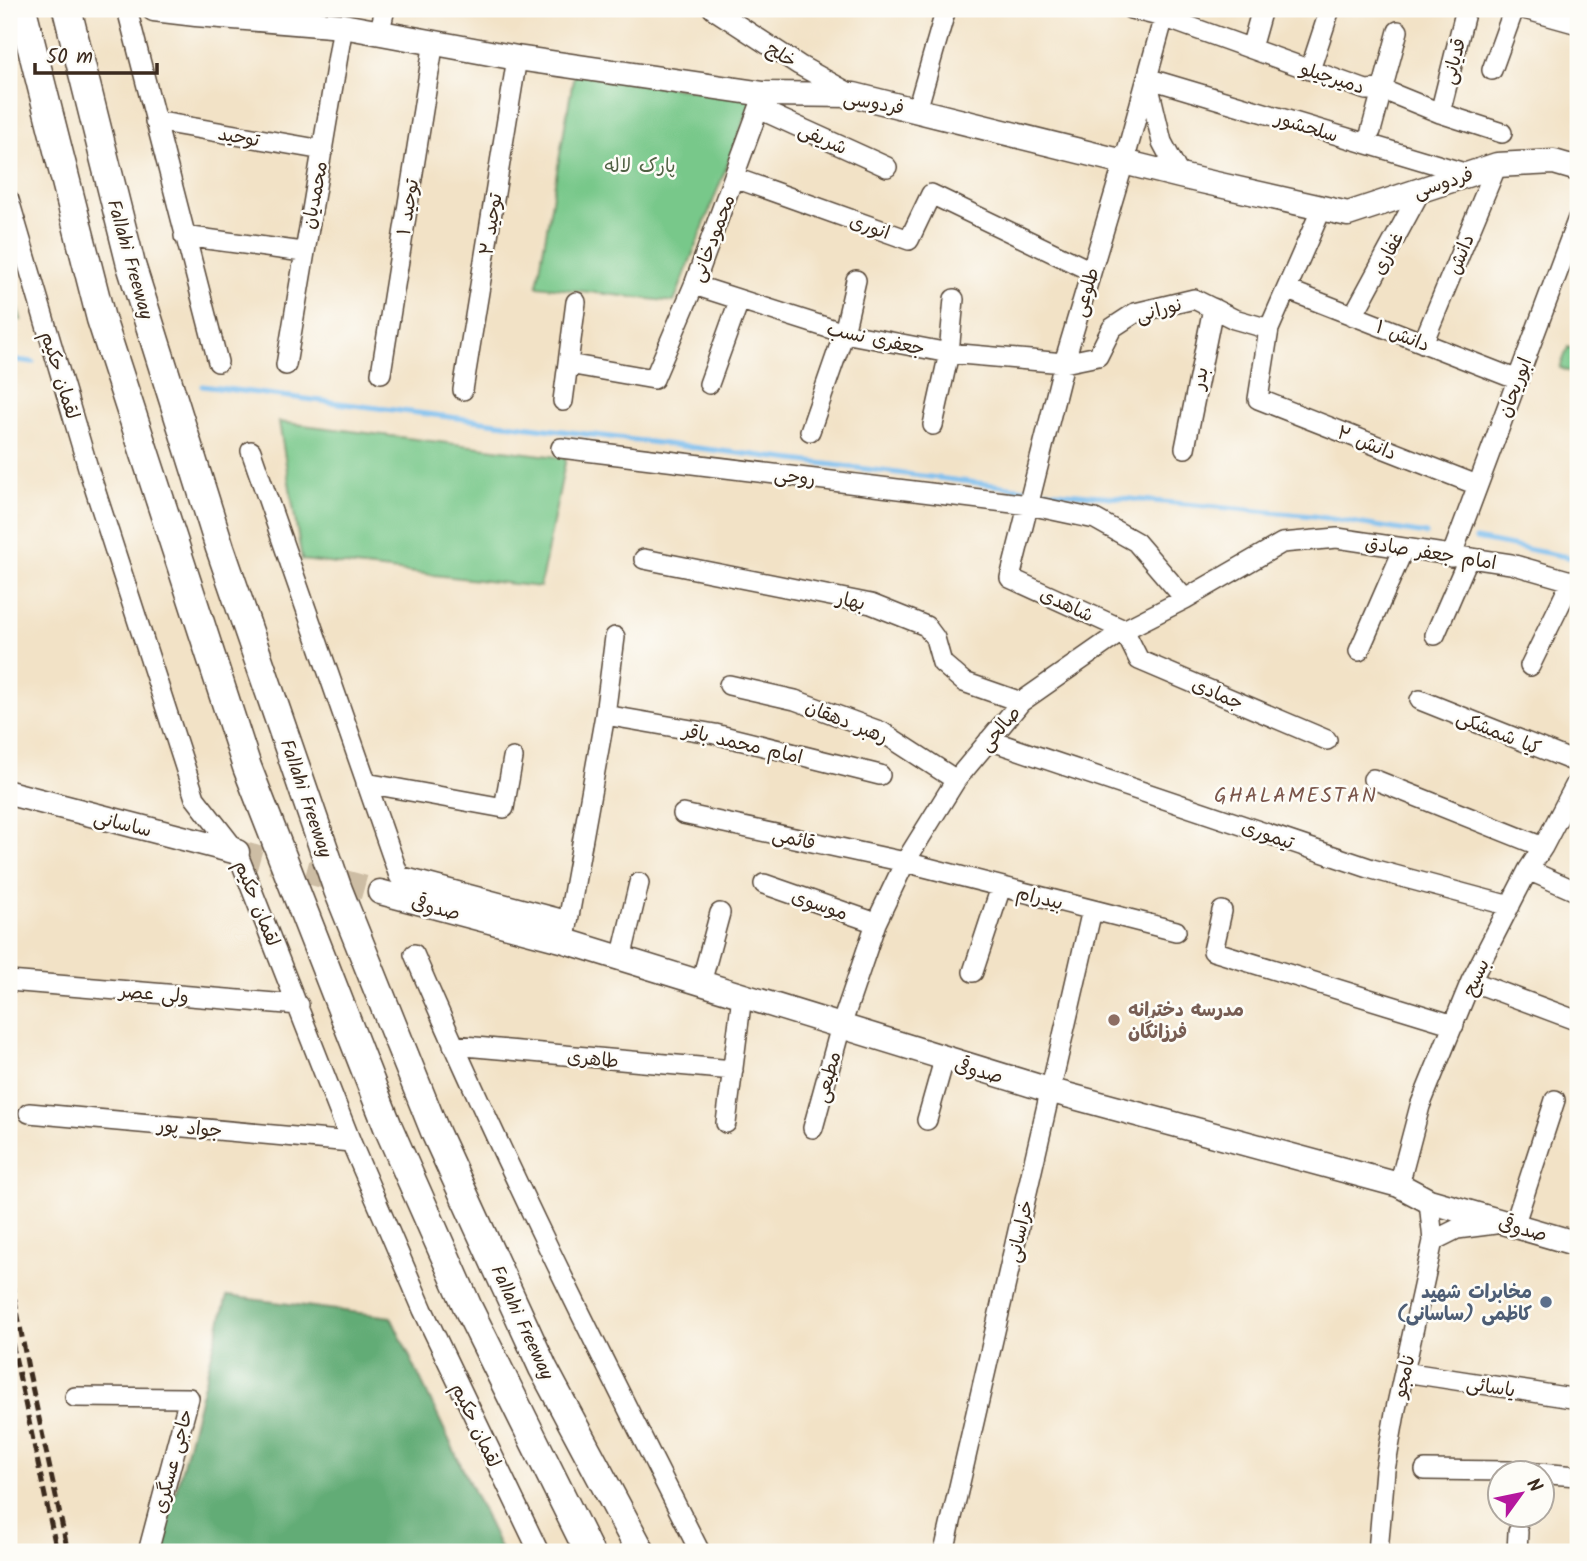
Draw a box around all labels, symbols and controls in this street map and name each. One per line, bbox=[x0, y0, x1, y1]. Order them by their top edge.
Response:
scale bar bbox=[35, 32, 158, 76]
street label: خلج bbox=[760, 35, 802, 77]
street label: قدیانی bbox=[1435, 35, 1475, 88]
text: 50 m bbox=[46, 41, 93, 74]
street label: دمیرچیلو bbox=[1295, 54, 1368, 103]
street label: فردوسی bbox=[841, 84, 907, 124]
street label: سلحشور bbox=[1269, 104, 1342, 152]
street label: شریفی bbox=[793, 116, 852, 164]
street label: توحید bbox=[215, 120, 262, 156]
park label: پارک لاله bbox=[604, 152, 676, 182]
street label: محمدیان bbox=[295, 159, 337, 232]
street label: فردوسی bbox=[1410, 160, 1478, 208]
street label: توحید ۱ bbox=[390, 177, 428, 238]
street label: محمودخانی bbox=[683, 190, 744, 287]
street label: توحید ۲ bbox=[472, 191, 512, 258]
street label: Fallahi Freeway bbox=[98, 196, 161, 324]
street label: انوری bbox=[845, 207, 894, 249]
street label: غفاری bbox=[1365, 227, 1413, 281]
street label: دانش bbox=[1440, 230, 1483, 279]
street label: طلوعی bbox=[1066, 264, 1108, 321]
street label: نورانی bbox=[1133, 290, 1187, 332]
street label: دانش ۱ bbox=[1371, 313, 1434, 361]
street label: جعفری نسب bbox=[824, 315, 927, 365]
street label: لقمان حکیم bbox=[32, 328, 87, 423]
street label: ابوریحان bbox=[1491, 353, 1541, 422]
street label: بدر bbox=[1184, 365, 1218, 394]
street label: دانش ۲ bbox=[1332, 418, 1400, 469]
street label: روحی bbox=[772, 461, 817, 495]
street label: امام جعفر صادق bbox=[1363, 529, 1499, 579]
street label: شاهدی bbox=[1034, 580, 1098, 631]
street label: بهار bbox=[831, 584, 868, 620]
street label: جمادی bbox=[1187, 671, 1248, 719]
street label: رهبر دهقان bbox=[800, 693, 892, 753]
street label: صالحی bbox=[972, 700, 1029, 759]
street label: کیا شمشکی bbox=[1451, 703, 1545, 764]
street label: امام محمد باقر bbox=[678, 716, 806, 773]
street label: Fallahi Freeway bbox=[271, 735, 340, 863]
district label: GHALAMESTAN bbox=[1214, 780, 1378, 813]
street label: ساسانی bbox=[90, 803, 155, 847]
street label: تیموری bbox=[1237, 813, 1298, 859]
street label: قائمی bbox=[769, 821, 818, 859]
street label: لقمان حکیم bbox=[225, 856, 287, 951]
street label: بیدرام bbox=[1013, 879, 1066, 919]
street label: موسوی bbox=[787, 882, 852, 929]
street label: صدوقی bbox=[408, 888, 463, 930]
street label: بسیح bbox=[1455, 954, 1499, 1002]
street label: ولی عصر bbox=[116, 977, 190, 1013]
place label: مدرسه دخترانه فرزانگان bbox=[1128, 996, 1244, 1048]
marker: مدرسه دخترانه فرزانگان bbox=[1106, 1012, 1122, 1028]
street label: طاهری bbox=[566, 1043, 620, 1077]
street label: مطیعی bbox=[808, 1048, 850, 1107]
street label: صدوقی bbox=[950, 1051, 1006, 1093]
street label: جواد پور bbox=[154, 1111, 224, 1147]
street label: خراسانی bbox=[999, 1197, 1043, 1266]
street label: صدوقی bbox=[1494, 1209, 1550, 1251]
street label: Fallahi Freeway bbox=[482, 1261, 561, 1386]
place label: مخابرات شهید کاظمی (ساسانی) bbox=[1397, 1278, 1533, 1330]
marker: مخابرات شهید کاظمی (ساسانی) bbox=[1538, 1294, 1554, 1310]
street label: نامجو bbox=[1385, 1352, 1424, 1403]
street label: یاسائی bbox=[1464, 1369, 1517, 1407]
street label: لقمان حکیم bbox=[443, 1379, 508, 1473]
street label: حاجی عسگری bbox=[146, 1406, 202, 1517]
north arrow bbox=[1486, 1460, 1556, 1530]
text: N bbox=[1518, 1473, 1549, 1499]

